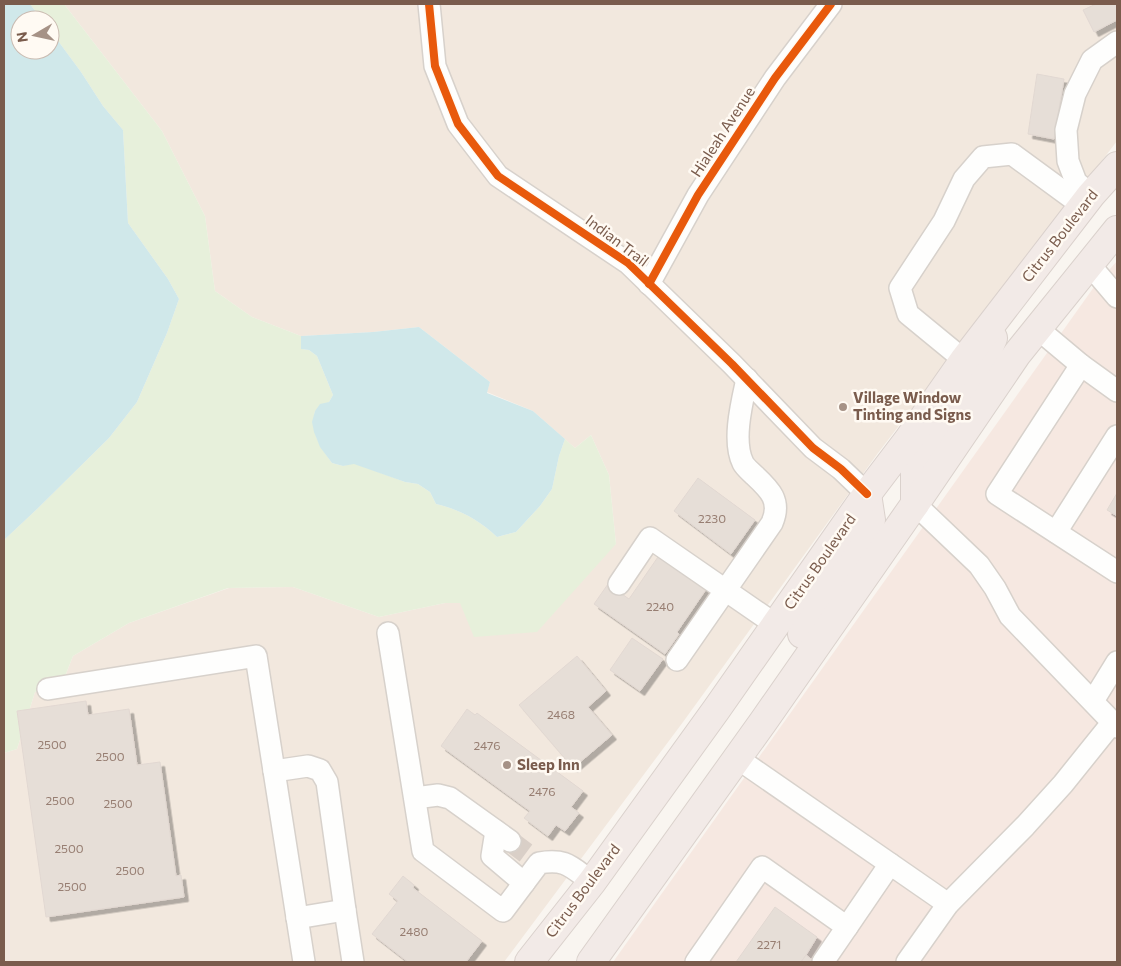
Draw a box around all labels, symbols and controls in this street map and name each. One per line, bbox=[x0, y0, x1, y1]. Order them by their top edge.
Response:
north arrow bbox=[10, 10, 60, 60]
text: N bbox=[12, 31, 31, 44]
street label: Hialeah Avenue bbox=[686, 83, 758, 180]
street label: Citrus Boulevard bbox=[1017, 185, 1101, 285]
street label: Indian Trail bbox=[582, 211, 653, 270]
place label: Village Window Tinting and Signs bbox=[853, 388, 971, 423]
marker: Village Window Tinting and Signs bbox=[837, 401, 849, 413]
street label: Citrus Boulevard bbox=[779, 510, 859, 613]
house number: 2230 bbox=[698, 511, 726, 525]
house number: 2240 bbox=[646, 599, 674, 613]
house number: 2468 bbox=[547, 707, 575, 721]
house number: 2500 bbox=[37, 737, 67, 751]
house number: 2476 bbox=[474, 738, 501, 752]
house number: 2500 bbox=[95, 749, 125, 763]
place label: Sleep Inn bbox=[517, 755, 580, 773]
marker: Sleep Inn bbox=[501, 759, 513, 771]
house number: 2476 bbox=[529, 784, 556, 798]
house number: 2500 bbox=[45, 793, 75, 807]
house number: 2500 bbox=[103, 796, 133, 810]
street label: Citrus Boulevard bbox=[541, 840, 623, 941]
house number: 2500 bbox=[54, 841, 84, 855]
house number: 2500 bbox=[115, 863, 145, 877]
house number: 2500 bbox=[57, 879, 87, 893]
house number: 2480 bbox=[400, 924, 429, 938]
house number: 2271 bbox=[757, 937, 781, 951]

